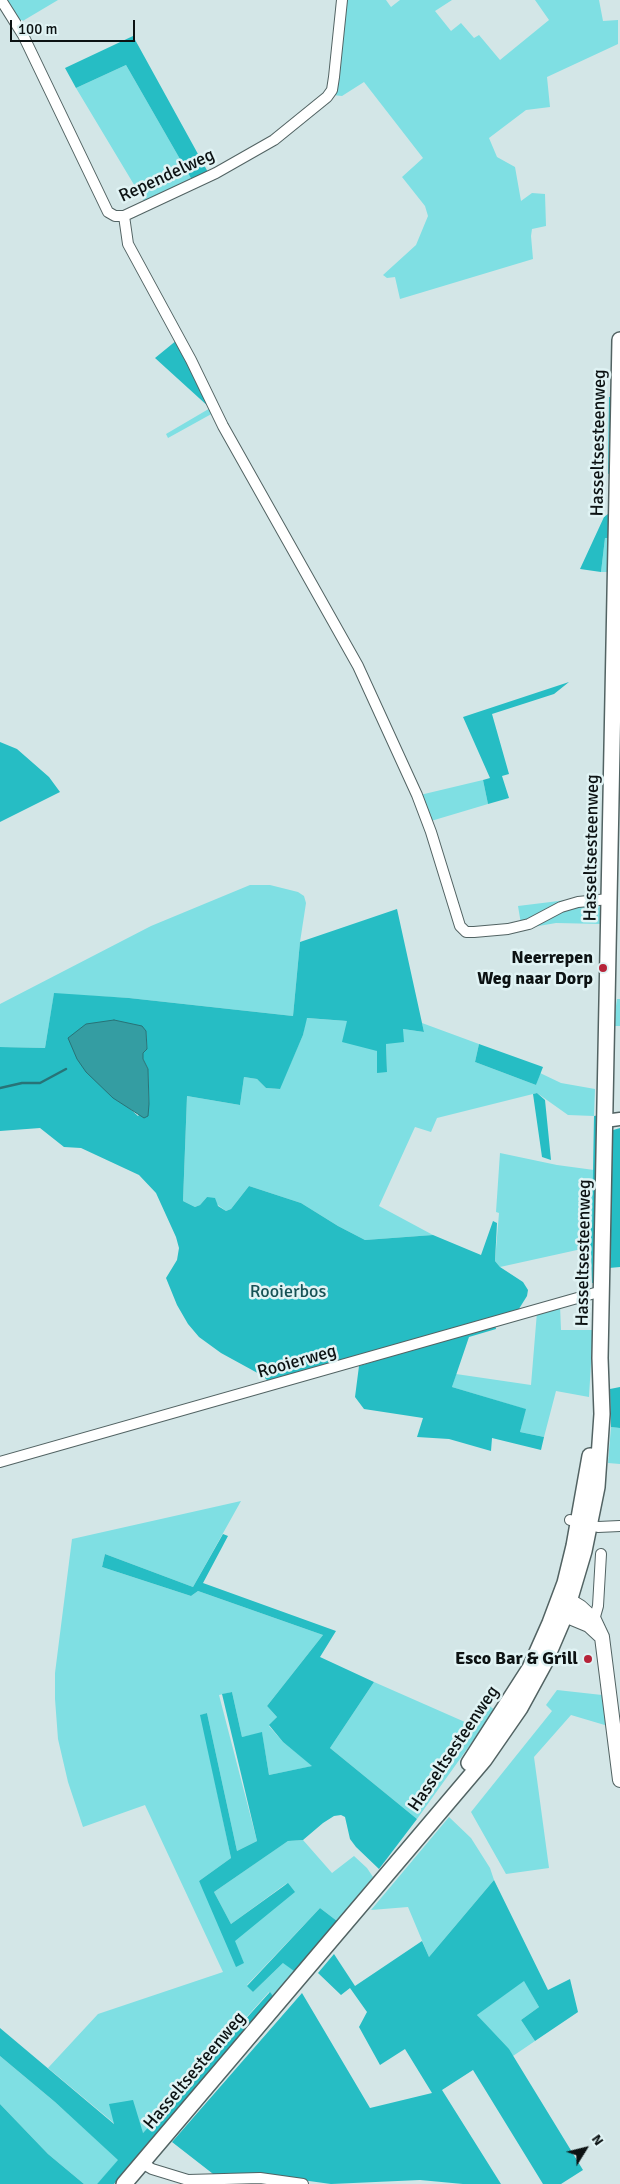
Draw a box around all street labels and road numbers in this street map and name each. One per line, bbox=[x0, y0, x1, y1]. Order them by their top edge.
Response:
street label: Rependelweg bbox=[116, 144, 218, 208]
street label: Hasseltsesteenweg bbox=[587, 369, 611, 517]
street label: Hasseltsesteenweg bbox=[580, 774, 604, 922]
street label: Hasseltsesteenweg bbox=[572, 1179, 596, 1327]
street label: Rooierweg bbox=[255, 1340, 339, 1384]
street label: Hasseltsesteenweg bbox=[404, 1682, 504, 1816]
street label: Hasseltsesteenweg bbox=[139, 2008, 251, 2134]

